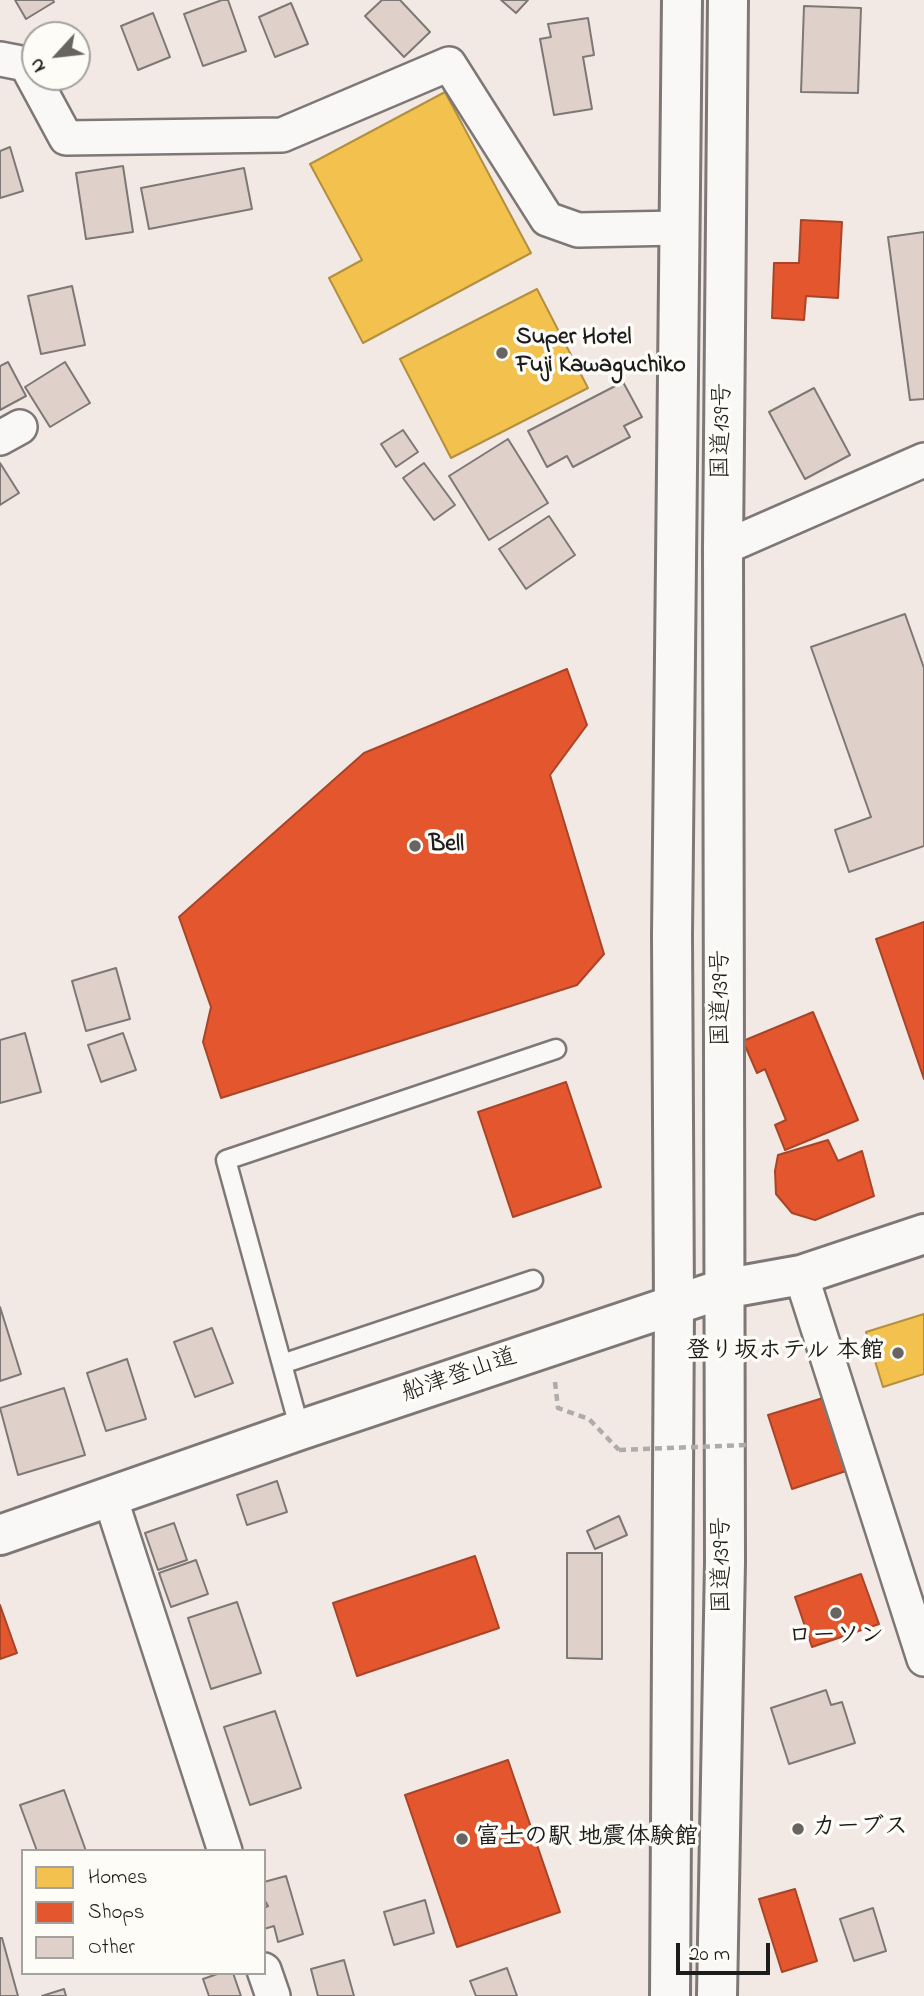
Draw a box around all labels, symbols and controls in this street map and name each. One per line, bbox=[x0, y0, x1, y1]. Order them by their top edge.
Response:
north arrow bbox=[21, 21, 91, 91]
text: N bbox=[24, 53, 54, 77]
place label: Super Hotel Fuji Kawaguchiko bbox=[516, 325, 686, 381]
marker: Super Hotel Fuji Kawaguchiko bbox=[494, 345, 510, 361]
street label: 国道139号 bbox=[709, 382, 739, 480]
place label: Bell bbox=[429, 832, 464, 860]
marker: Bell bbox=[407, 838, 423, 854]
street label: 国道139号 bbox=[709, 950, 737, 1046]
place label: 登り坂ホテル 本館 bbox=[686, 1339, 884, 1367]
street label: 船津登山道 bbox=[399, 1344, 521, 1410]
marker: 登り坂ホテル 本館 bbox=[890, 1345, 906, 1361]
street label: 国道139号 bbox=[710, 1517, 738, 1613]
marker: ローソン bbox=[828, 1605, 844, 1621]
place label: ローソン bbox=[788, 1624, 884, 1652]
place label: カーブス bbox=[812, 1815, 908, 1843]
marker: カーブス bbox=[790, 1821, 806, 1837]
place label: 富士の駅 地震体験館 bbox=[476, 1825, 698, 1853]
marker: 富士の駅 地震体験館 bbox=[454, 1831, 470, 1847]
legend bbox=[21, 1849, 266, 1975]
text: Homes bbox=[88, 1863, 148, 1893]
text: Shops bbox=[88, 1898, 145, 1928]
scale bar bbox=[679, 1930, 774, 1974]
text: Other bbox=[88, 1933, 135, 1963]
text: 20 m bbox=[689, 1940, 730, 1970]

